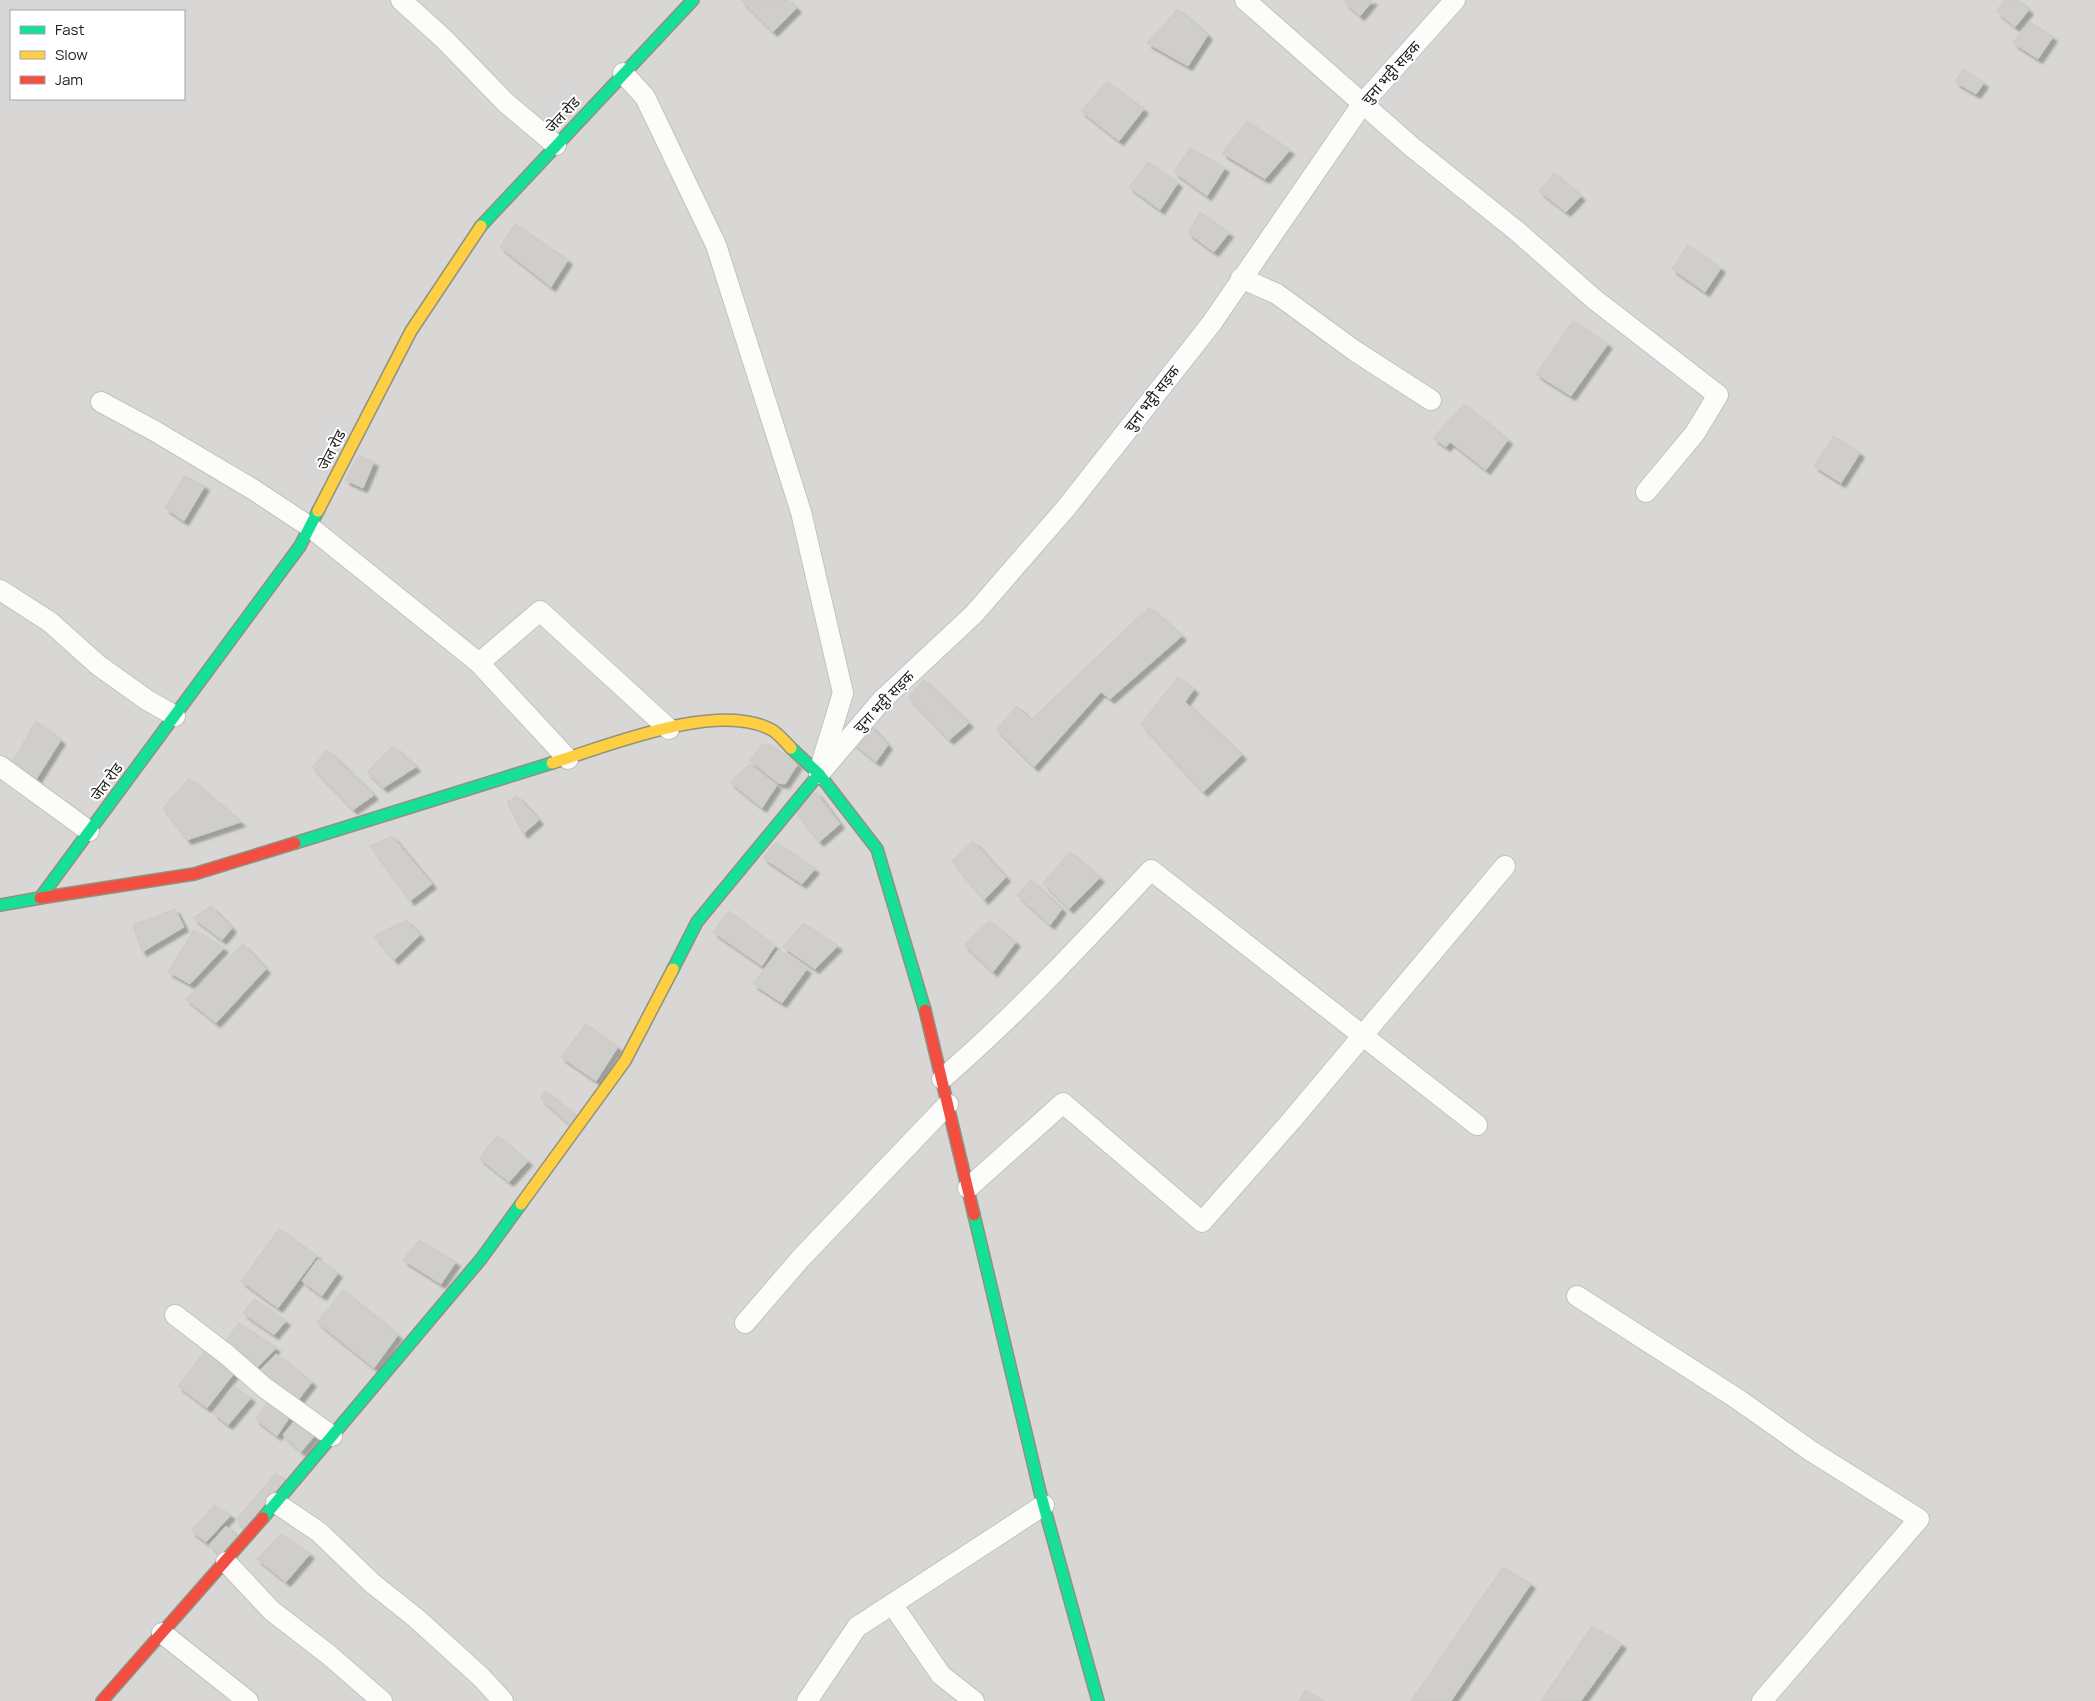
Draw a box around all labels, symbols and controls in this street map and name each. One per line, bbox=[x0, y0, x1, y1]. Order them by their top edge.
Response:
legend bbox=[10, 10, 185, 100]
text: Fast bbox=[55, 19, 84, 40]
street label: चुना भट्ठी सड़क bbox=[1356, 36, 1425, 109]
text: Slow bbox=[55, 44, 88, 65]
text: Jam bbox=[55, 69, 83, 90]
street label: जेल रोड bbox=[541, 91, 585, 137]
street label: चुना भट्ठी सड़क bbox=[1119, 361, 1185, 436]
street label: जेल रोड bbox=[313, 425, 351, 473]
street label: चुना भट्ठी सड़क bbox=[849, 666, 919, 737]
street label: जेल रोड bbox=[86, 758, 128, 805]

